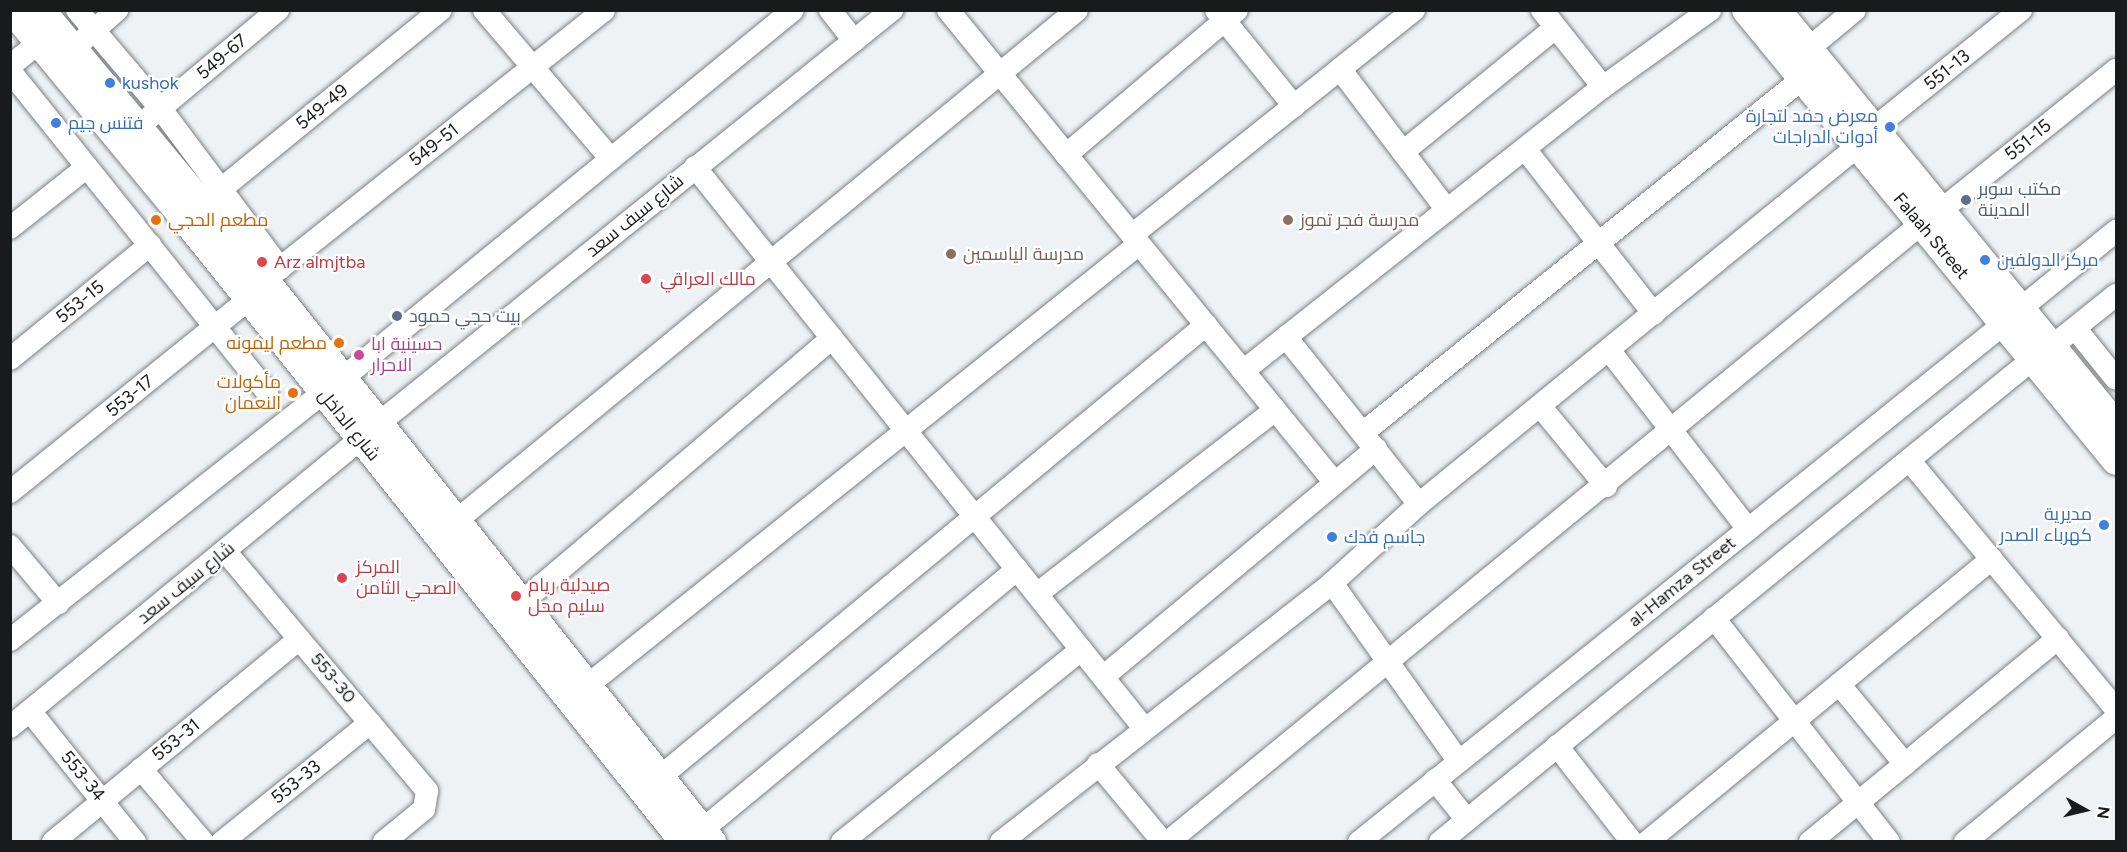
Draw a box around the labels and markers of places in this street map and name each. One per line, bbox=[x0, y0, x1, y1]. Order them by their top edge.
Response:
place label: kushok bbox=[122, 72, 178, 94]
marker: kushok bbox=[103, 76, 117, 90]
place label: معرض حمد لتجارة أدوات الدراجات bbox=[1746, 106, 1878, 148]
place label: فتنس جيم bbox=[68, 112, 144, 134]
marker: فتنس جيم bbox=[49, 116, 63, 130]
marker: معرض حمد لتجارة أدوات الدراجات bbox=[1883, 120, 1897, 134]
place label: مكتب سوبر المدينة bbox=[1978, 179, 2061, 222]
marker: مكتب سوبر المدينة bbox=[1959, 193, 1973, 207]
place label: مطعم الحجي bbox=[168, 209, 268, 231]
place label: مدرسة فجر تموز bbox=[1300, 209, 1419, 231]
marker: مطعم الحجي bbox=[149, 213, 163, 227]
marker: مدرسة فجر تموز bbox=[1281, 213, 1295, 227]
place label: مدرسة الياسمين bbox=[963, 243, 1084, 265]
marker: مدرسة الياسمين bbox=[944, 247, 958, 261]
place label: مركز الدولفين bbox=[1997, 249, 2099, 271]
place label: Arz almjtba bbox=[274, 251, 365, 273]
marker: مركز الدولفين bbox=[1978, 253, 1992, 267]
marker: Arz almjtba bbox=[255, 255, 269, 269]
place label: مالك العراقي bbox=[660, 268, 756, 290]
marker: مالك العراقي bbox=[637, 270, 655, 288]
place label: بيت حجي حمود bbox=[409, 305, 521, 327]
marker: بيت حجي حمود bbox=[390, 309, 404, 323]
place label: مطعم ليمونه bbox=[226, 332, 327, 354]
place label: حسينية ابا الاحرار bbox=[371, 334, 442, 376]
marker: مطعم ليمونه bbox=[332, 336, 346, 350]
marker: حسينية ابا الاحرار bbox=[352, 348, 366, 362]
place label: مأكولات النعمان bbox=[217, 372, 281, 415]
marker: مأكولات النعمان bbox=[286, 386, 300, 400]
place label: مديرية كهرباء الصدر bbox=[2000, 504, 2092, 546]
marker: مديرية كهرباء الصدر bbox=[2097, 518, 2111, 532]
place label: جاسم فدك bbox=[1344, 526, 1425, 548]
marker: جاسم فدك bbox=[1325, 530, 1339, 544]
place label: المركز الصحي الثامن bbox=[356, 557, 457, 600]
marker: المركز الصحي الثامن bbox=[333, 569, 351, 587]
place label: صيدلية ريام سليم محل bbox=[528, 575, 610, 618]
marker: صيدلية ريام سليم محل bbox=[509, 589, 523, 603]

